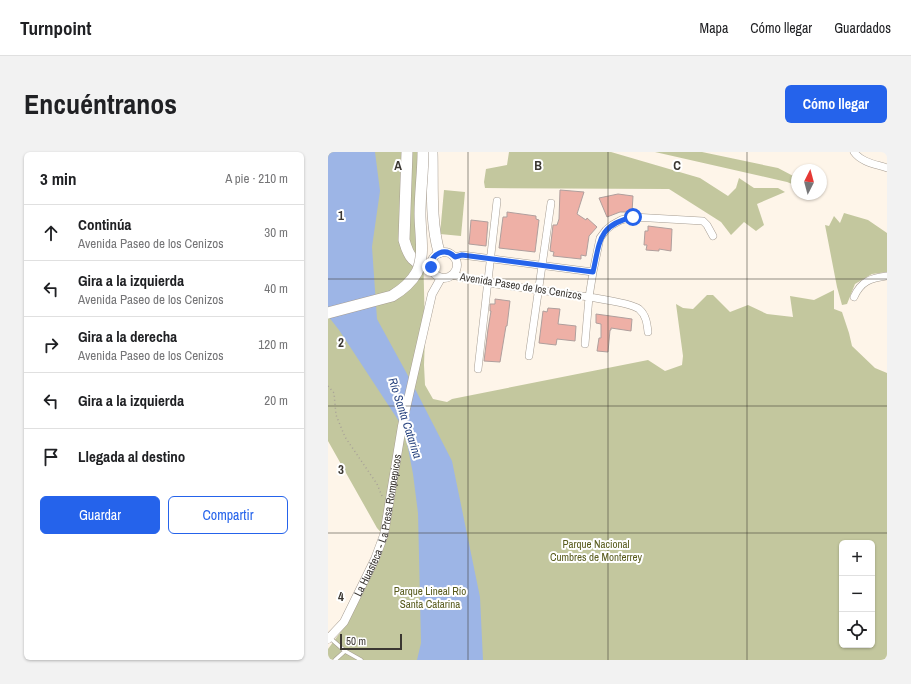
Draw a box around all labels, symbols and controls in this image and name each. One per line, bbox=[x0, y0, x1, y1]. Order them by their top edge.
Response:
text: Turnpoint bbox=[20, 15, 92, 41]
text: Mapa bbox=[700, 19, 728, 37]
text: Cómo llegar bbox=[750, 19, 812, 37]
text: Guardados bbox=[834, 19, 891, 37]
text: Encuéntranos bbox=[24, 85, 177, 123]
button: Cómo llegar bbox=[785, 85, 887, 123]
text: A bbox=[394, 157, 402, 174]
text: B bbox=[534, 157, 542, 174]
text: C bbox=[673, 157, 681, 174]
north arrow bbox=[791, 164, 827, 200]
text: 3 min bbox=[40, 167, 76, 190]
text: A pie · 210 m bbox=[225, 170, 288, 187]
text: 1 bbox=[338, 207, 344, 224]
route start bbox=[624, 208, 642, 226]
text: Continúa bbox=[78, 214, 131, 235]
icon: ahead bbox=[40, 222, 62, 244]
text: 30 m bbox=[264, 224, 288, 241]
text: Avenida Paseo de los Cenizos bbox=[78, 235, 224, 252]
route end bbox=[422, 258, 440, 276]
street label: Avenida Paseo de los Cenizos bbox=[458, 269, 583, 303]
text: Gira a la izquierda bbox=[78, 270, 184, 291]
icon: left bbox=[40, 278, 62, 300]
text: 40 m bbox=[264, 280, 288, 297]
text: Avenida Paseo de los Cenizos bbox=[78, 291, 224, 308]
text: Gira a la derecha bbox=[78, 326, 177, 347]
icon: right bbox=[40, 334, 62, 356]
text: 2 bbox=[338, 334, 344, 351]
text: 120 m bbox=[258, 336, 288, 353]
text: Avenida Paseo de los Cenizos bbox=[78, 347, 224, 364]
water label: Río Santa Catarina bbox=[384, 375, 426, 461]
icon: left bbox=[40, 390, 62, 412]
text: Gira a la izquierda bbox=[78, 390, 184, 411]
text: 20 m bbox=[264, 392, 288, 409]
icon: arrive bbox=[40, 446, 62, 468]
text: Llegada al destino bbox=[78, 446, 185, 467]
street label: La Huasteca - La Presa Rompepicos bbox=[351, 453, 404, 599]
text: 3 bbox=[338, 461, 344, 478]
button: Guardar bbox=[40, 496, 160, 534]
button: Compartir bbox=[168, 496, 288, 534]
park label: Parque Nacional Cumbres de Monterrey bbox=[550, 537, 643, 564]
map controls bbox=[839, 540, 875, 648]
button: + bbox=[839, 540, 875, 576]
button: − bbox=[839, 576, 875, 612]
park label: Parque Lineal Río Santa Catarina bbox=[394, 584, 466, 611]
text: 4 bbox=[338, 588, 344, 605]
button: locate bbox=[839, 612, 875, 648]
scale bar bbox=[340, 632, 402, 651]
text: 50 m bbox=[346, 634, 366, 648]

